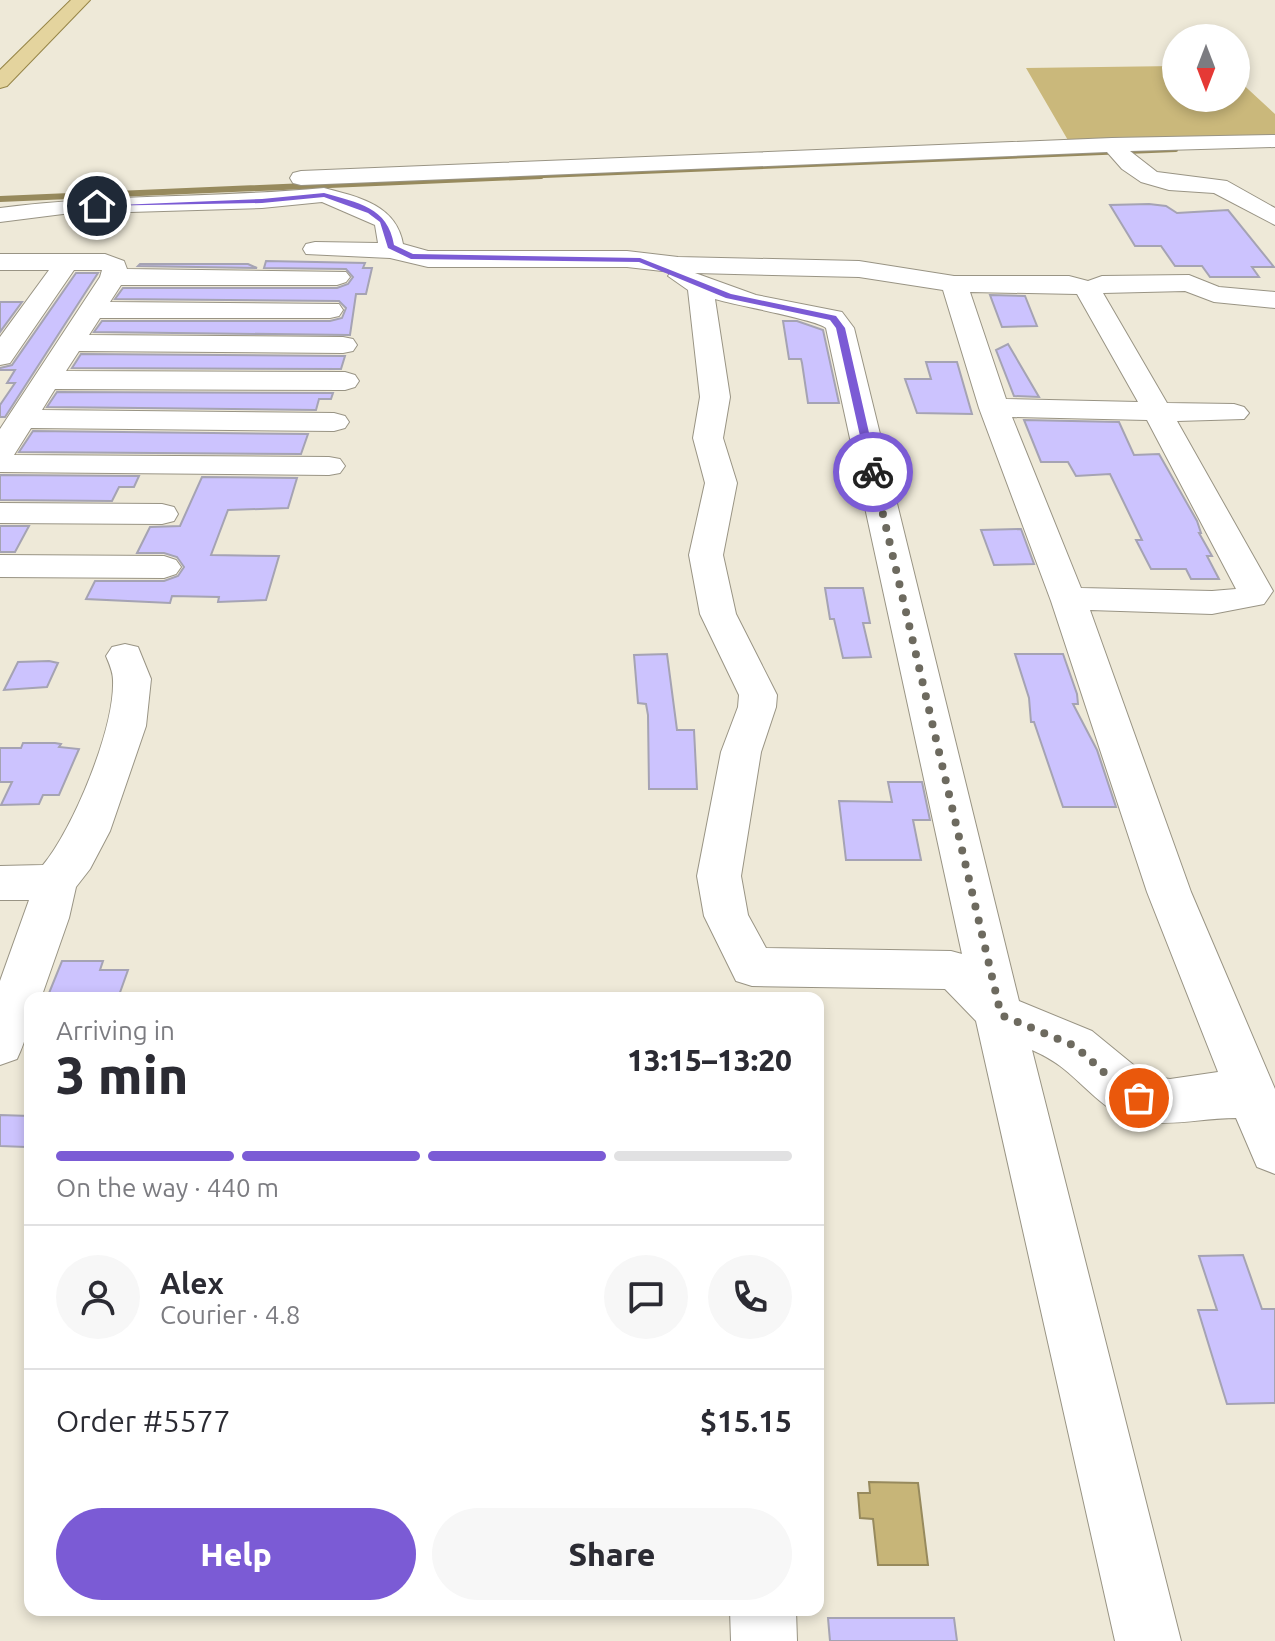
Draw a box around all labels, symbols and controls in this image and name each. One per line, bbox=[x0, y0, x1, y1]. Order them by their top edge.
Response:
north arrow bbox=[1162, 24, 1250, 112]
map controls bbox=[1162, 24, 1250, 112]
pin bbox=[63, 172, 131, 240]
icon: home bbox=[75, 184, 119, 228]
courier bbox=[833, 432, 913, 512]
icon: bike bbox=[851, 450, 895, 494]
text: Arriving in bbox=[56, 1016, 175, 1045]
text: 13:15–13:20 bbox=[627, 1043, 792, 1077]
text: 3 min bbox=[56, 1046, 188, 1104]
pin bbox=[1105, 1064, 1173, 1132]
icon: bag bbox=[1117, 1076, 1161, 1120]
text: On the way · 440 m bbox=[56, 1173, 279, 1202]
button: person bbox=[56, 1255, 140, 1339]
button: chat bbox=[604, 1255, 688, 1339]
button: phone bbox=[708, 1255, 792, 1339]
text: Alex bbox=[160, 1266, 224, 1300]
text: Courier · 4.8 bbox=[160, 1300, 300, 1329]
text: Order #5577 bbox=[56, 1404, 230, 1438]
text: $15.15 bbox=[700, 1404, 792, 1438]
button: Help bbox=[56, 1508, 416, 1600]
button: Share bbox=[432, 1508, 792, 1600]

